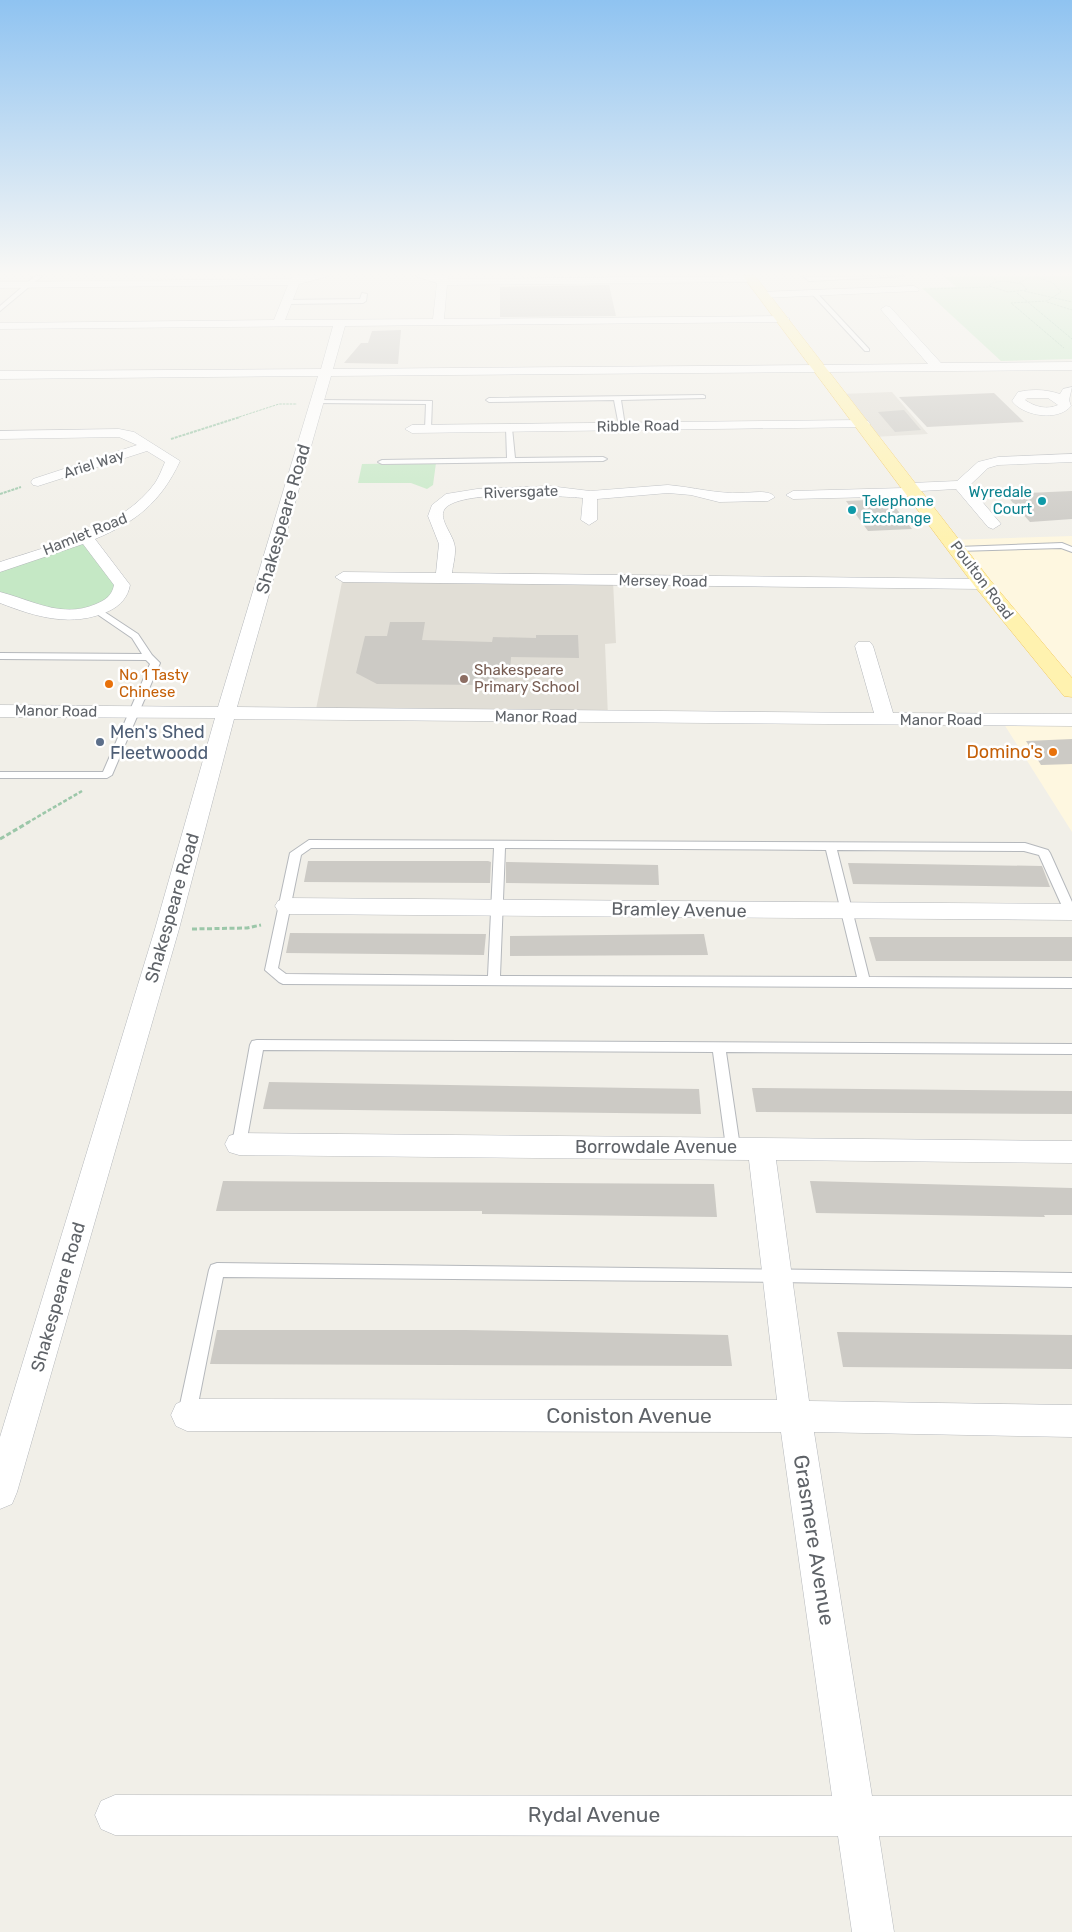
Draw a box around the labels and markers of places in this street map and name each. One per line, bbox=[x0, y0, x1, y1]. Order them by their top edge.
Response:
place label: Wyredale Court bbox=[969, 483, 1032, 518]
place label: Telephone Exchange bbox=[862, 492, 934, 527]
marker: Wyredale Court bbox=[1036, 495, 1048, 507]
marker: Telephone Exchange bbox=[846, 504, 858, 516]
place label: Shakespeare Primary School bbox=[474, 661, 579, 696]
place label: No 1 Tasty Chinese bbox=[119, 666, 189, 701]
marker: Shakespeare Primary School bbox=[458, 673, 470, 685]
marker: No 1 Tasty Chinese bbox=[103, 678, 115, 690]
place label: Men's Shed Fleetwoodd bbox=[110, 721, 208, 764]
marker: Men's Shed Fleetwoodd bbox=[94, 736, 106, 748]
place label: Domino's bbox=[966, 741, 1043, 763]
marker: Domino's bbox=[1047, 746, 1059, 758]

